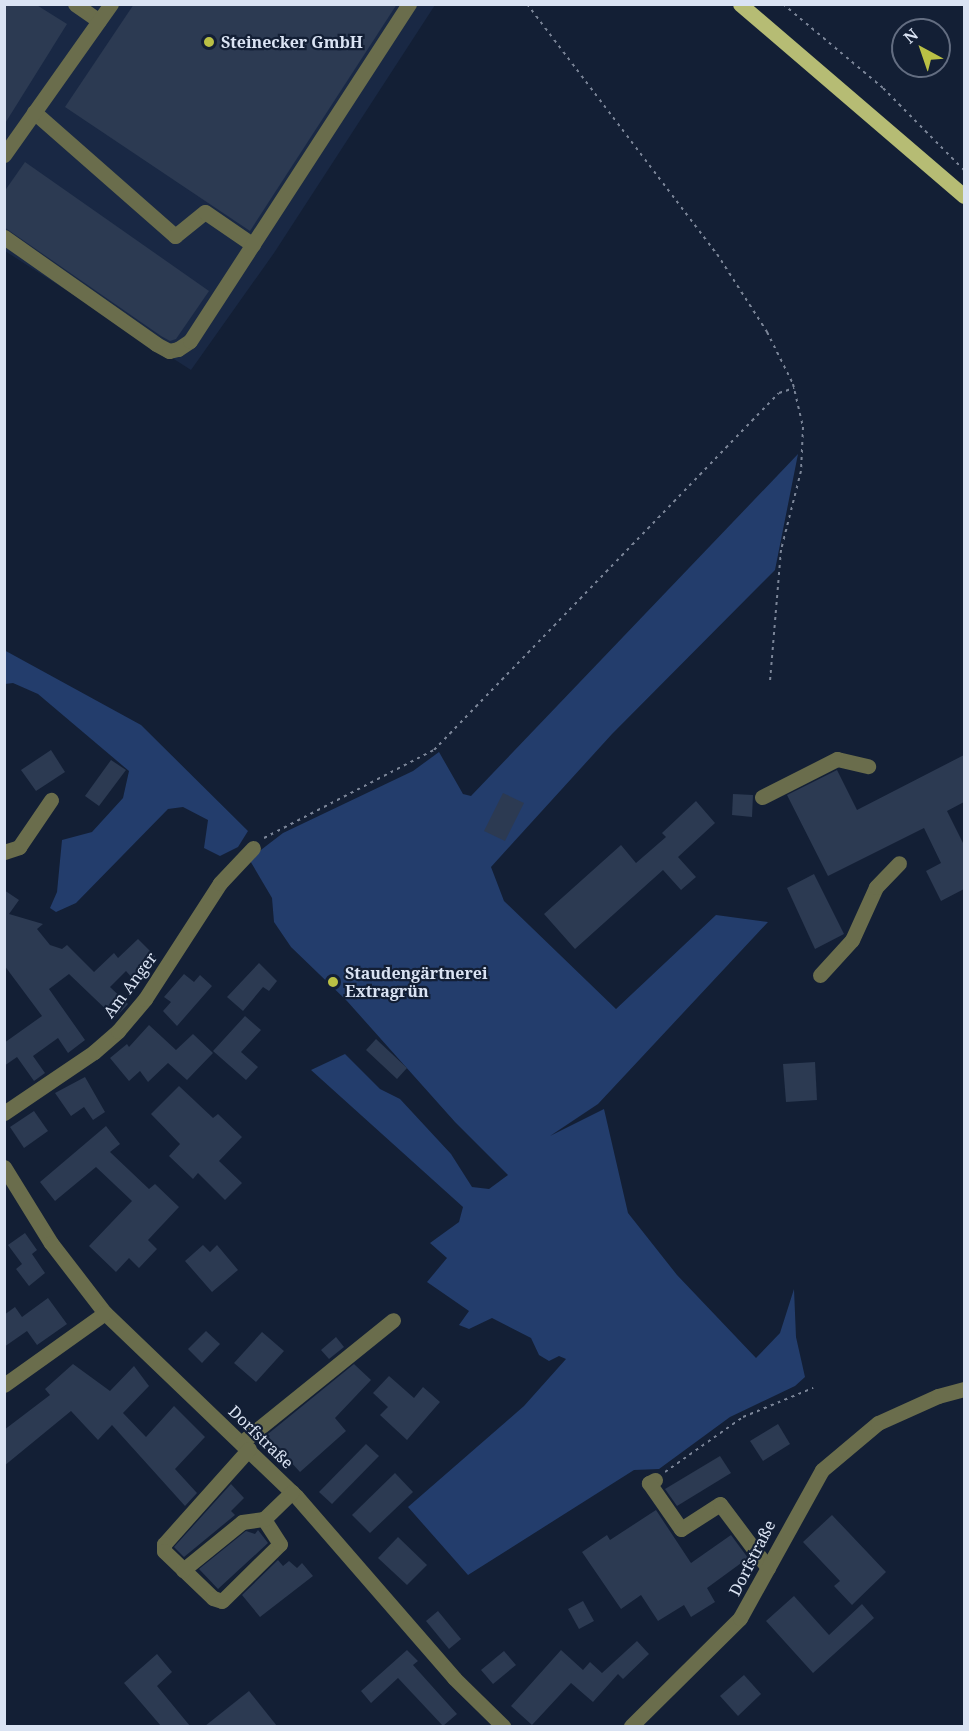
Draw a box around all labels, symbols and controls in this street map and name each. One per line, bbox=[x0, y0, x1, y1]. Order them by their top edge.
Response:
north arrow bbox=[891, 18, 951, 78]
text: N bbox=[899, 23, 923, 48]
place label: Steinecker GmbH bbox=[221, 32, 363, 52]
marker: Steinecker GmbH bbox=[202, 35, 216, 49]
street label: Am Anger bbox=[99, 949, 161, 1021]
place label: Staudengärtnerei Extragrün bbox=[345, 963, 488, 1001]
marker: Staudengärtnerei Extragrün bbox=[326, 975, 340, 989]
street label: Dorfstraße bbox=[225, 1402, 297, 1472]
street label: Dorfstraße bbox=[725, 1517, 779, 1599]

